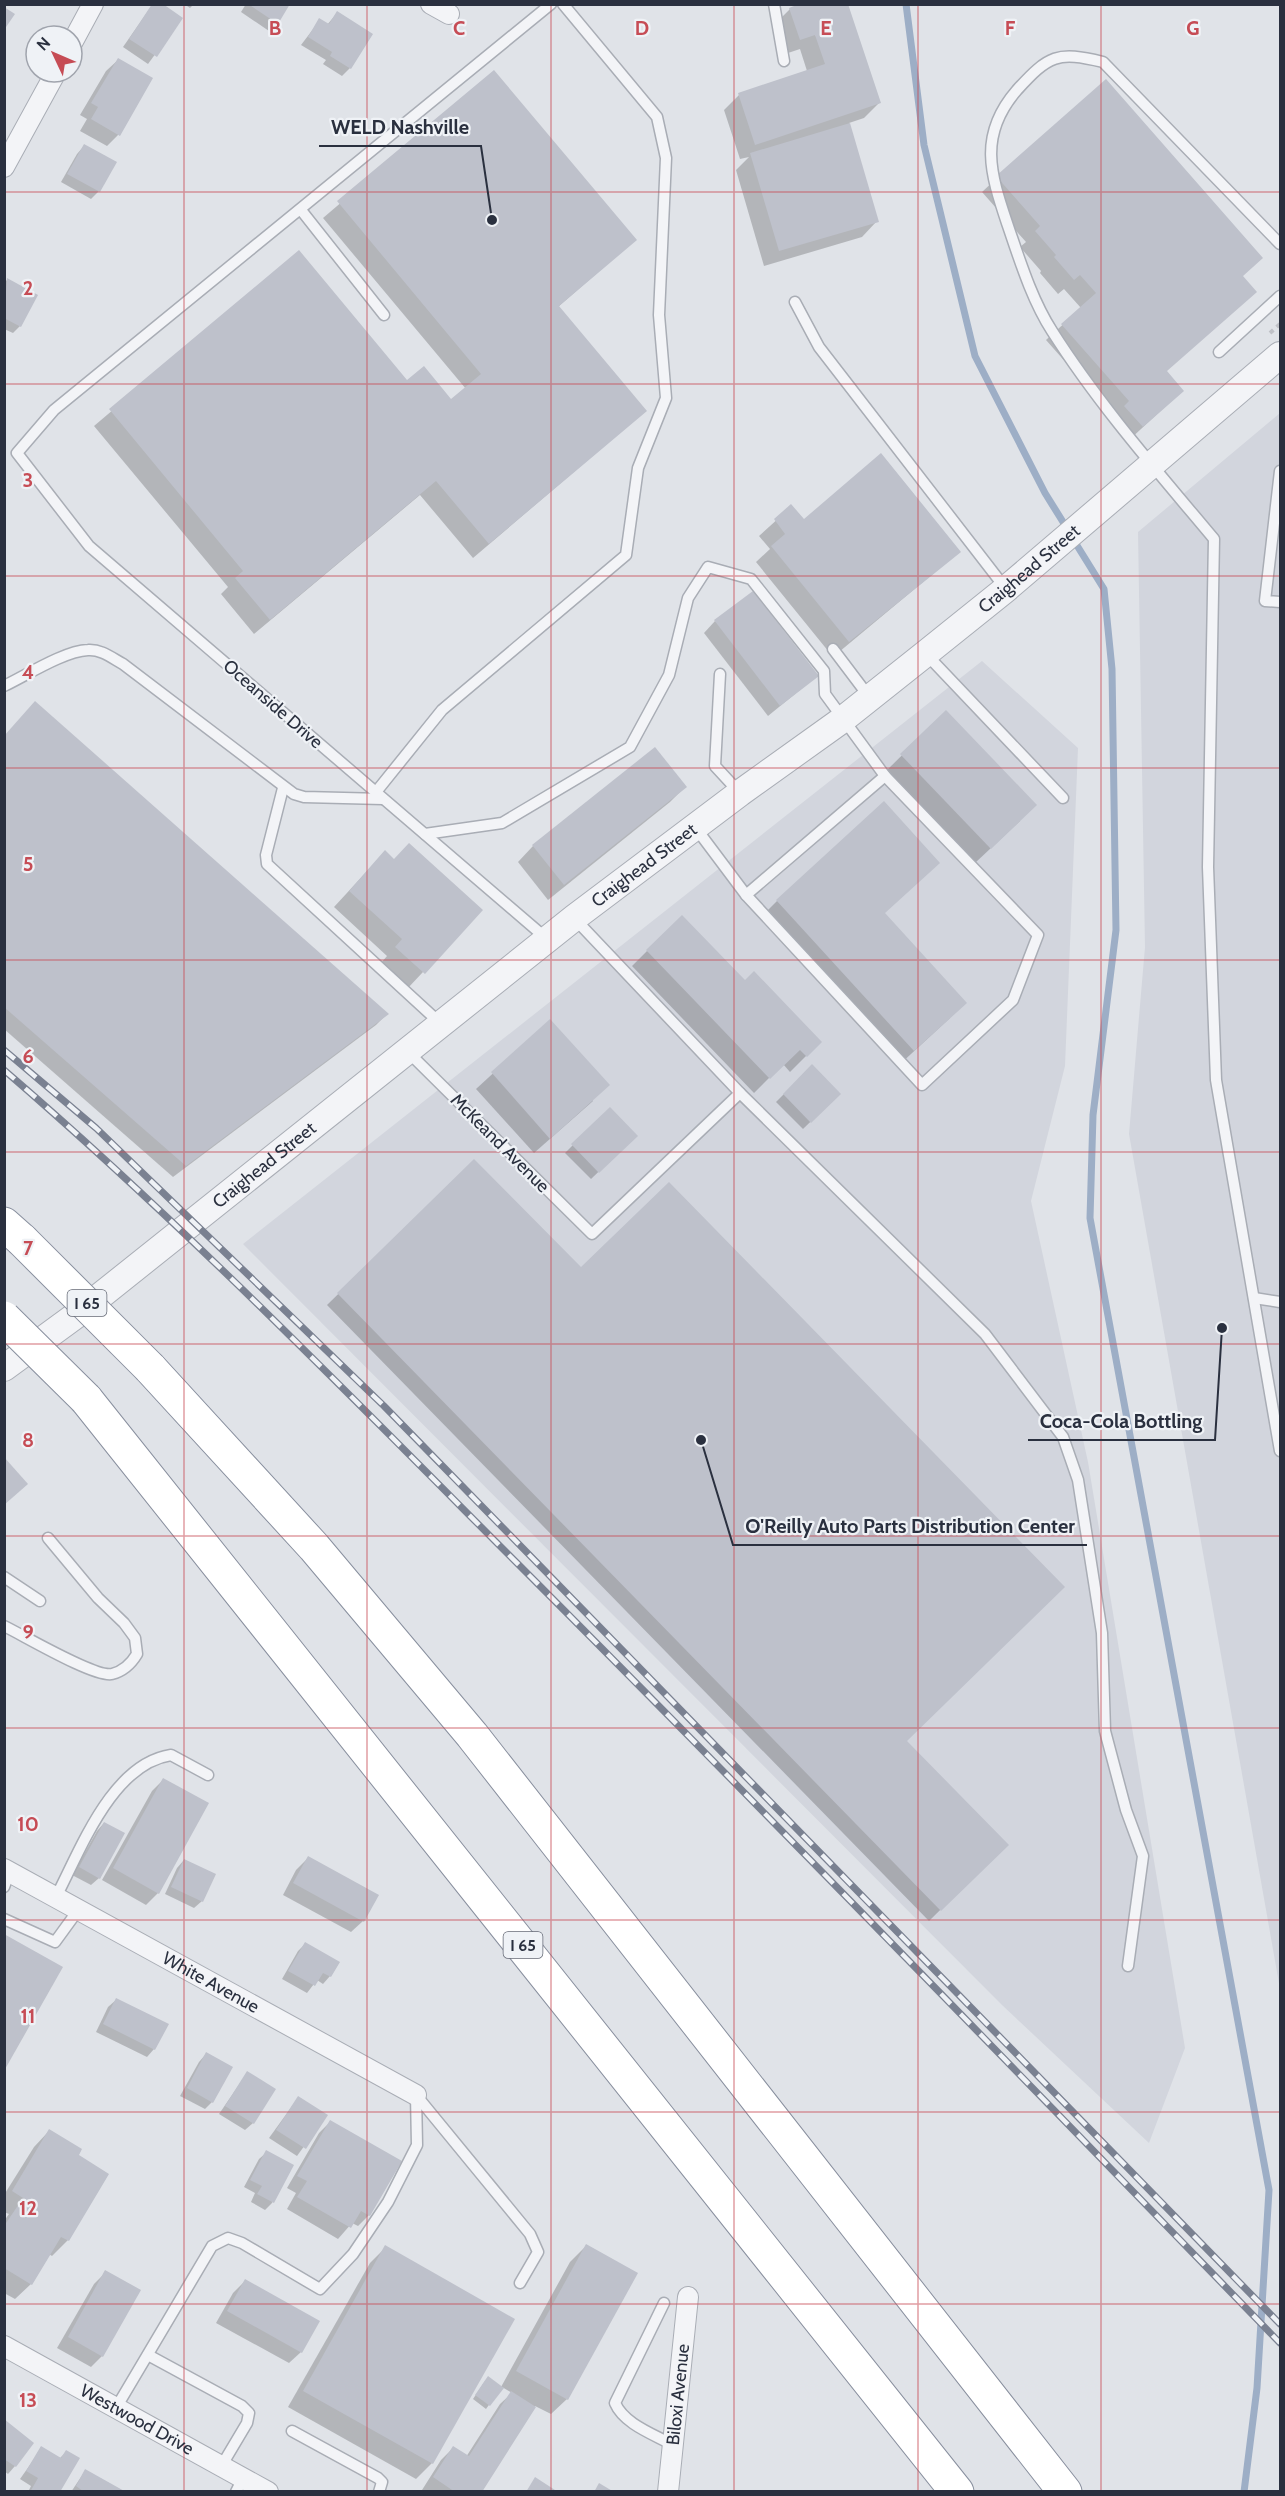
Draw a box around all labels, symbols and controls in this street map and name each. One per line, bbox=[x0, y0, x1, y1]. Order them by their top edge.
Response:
text: B bbox=[269, 16, 281, 40]
text: C bbox=[453, 16, 465, 40]
text: D bbox=[635, 16, 649, 40]
text: E bbox=[820, 16, 832, 40]
text: F bbox=[1005, 16, 1016, 40]
text: G bbox=[1186, 16, 1200, 40]
north arrow bbox=[24, 24, 84, 84]
text: N bbox=[33, 33, 54, 55]
callout: WELD Nashville bbox=[319, 108, 481, 146]
text: WELD Nashville bbox=[331, 115, 469, 139]
text: 2 bbox=[23, 276, 33, 300]
text: 3 bbox=[23, 468, 33, 492]
street label: Craighead Street bbox=[974, 520, 1084, 618]
street label: Oceanside Drive bbox=[219, 655, 327, 753]
text: 4 bbox=[22, 660, 34, 684]
street label: Craighead Street bbox=[587, 819, 701, 912]
text: 5 bbox=[23, 852, 33, 876]
text: 6 bbox=[22, 1044, 34, 1068]
street label: McKeand Avenue bbox=[446, 1089, 554, 1197]
street label: Craighead Street bbox=[208, 1117, 320, 1213]
text: 7 bbox=[23, 1236, 34, 1260]
road number: I 65 bbox=[68, 1290, 106, 1316]
callout: Coca-Cola Bottling bbox=[1028, 1402, 1215, 1440]
text: Coca-Cola Bottling bbox=[1040, 1409, 1202, 1433]
text: 8 bbox=[22, 1428, 34, 1452]
callout: O'Reilly Auto Parts Distribution Center bbox=[733, 1507, 1087, 1545]
text: O'Reilly Auto Parts Distribution Center bbox=[745, 1514, 1075, 1538]
text: 9 bbox=[22, 1620, 34, 1644]
text: 10 bbox=[17, 1812, 39, 1836]
road number: I 65 bbox=[504, 1932, 542, 1958]
street label: White Avenue bbox=[159, 1947, 263, 2018]
text: 11 bbox=[21, 2004, 35, 2028]
text: 12 bbox=[19, 2196, 37, 2220]
street label: Biloxi Avenue bbox=[662, 2343, 694, 2446]
street label: Westwood Drive bbox=[76, 2379, 198, 2460]
text: 13 bbox=[19, 2388, 37, 2412]

